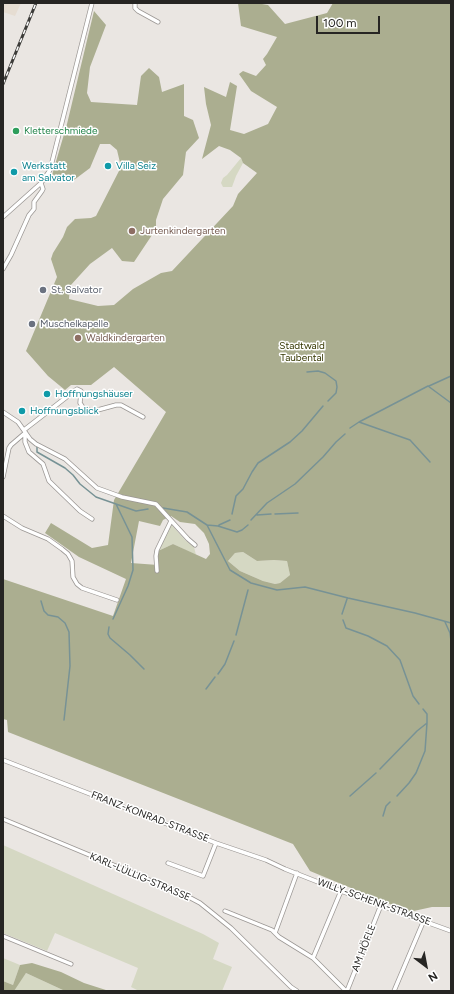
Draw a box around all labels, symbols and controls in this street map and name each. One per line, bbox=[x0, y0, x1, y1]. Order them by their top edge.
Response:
scale bar bbox=[318, 8, 382, 34]
text: 100 m bbox=[323, 16, 357, 30]
place label: Kletterschmiede bbox=[24, 125, 97, 137]
marker: Kletterschmiede bbox=[11, 126, 21, 136]
place label: Werkstatt am Salvator bbox=[22, 160, 75, 184]
place label: Villa Seiz bbox=[116, 160, 156, 172]
marker: Villa Seiz bbox=[103, 161, 113, 171]
marker: Werkstatt am Salvator bbox=[9, 167, 19, 177]
place label: Jurtenkindergarten bbox=[140, 225, 225, 237]
marker: Jurtenkindergarten bbox=[127, 226, 137, 236]
place label: St. Salvator bbox=[51, 284, 102, 296]
marker: St. Salvator bbox=[38, 285, 48, 295]
place label: Muschelkapelle bbox=[40, 318, 108, 330]
marker: Muschelkapelle bbox=[27, 319, 37, 329]
place label: Waldkindergarten bbox=[86, 332, 165, 344]
marker: Waldkindergarten bbox=[73, 333, 83, 343]
park label: Stadtwald Taubental bbox=[279, 340, 325, 364]
place label: Hoffnungshäuser bbox=[55, 388, 133, 400]
marker: Hoffnungshäuser bbox=[42, 389, 52, 399]
place label: Hoffnungsblick bbox=[30, 405, 99, 417]
marker: Hoffnungsblick bbox=[17, 406, 27, 416]
street label: FRANZ-KONRAD-STRASSE bbox=[89, 789, 211, 845]
street label: KARL-LÜLLIG-STRASSE bbox=[88, 850, 192, 904]
street label: WILLY-SCHENK-STRASSE bbox=[315, 876, 433, 928]
street label: AM HÖFLE bbox=[350, 923, 378, 973]
north arrow bbox=[406, 946, 446, 986]
text: N bbox=[426, 969, 440, 984]

